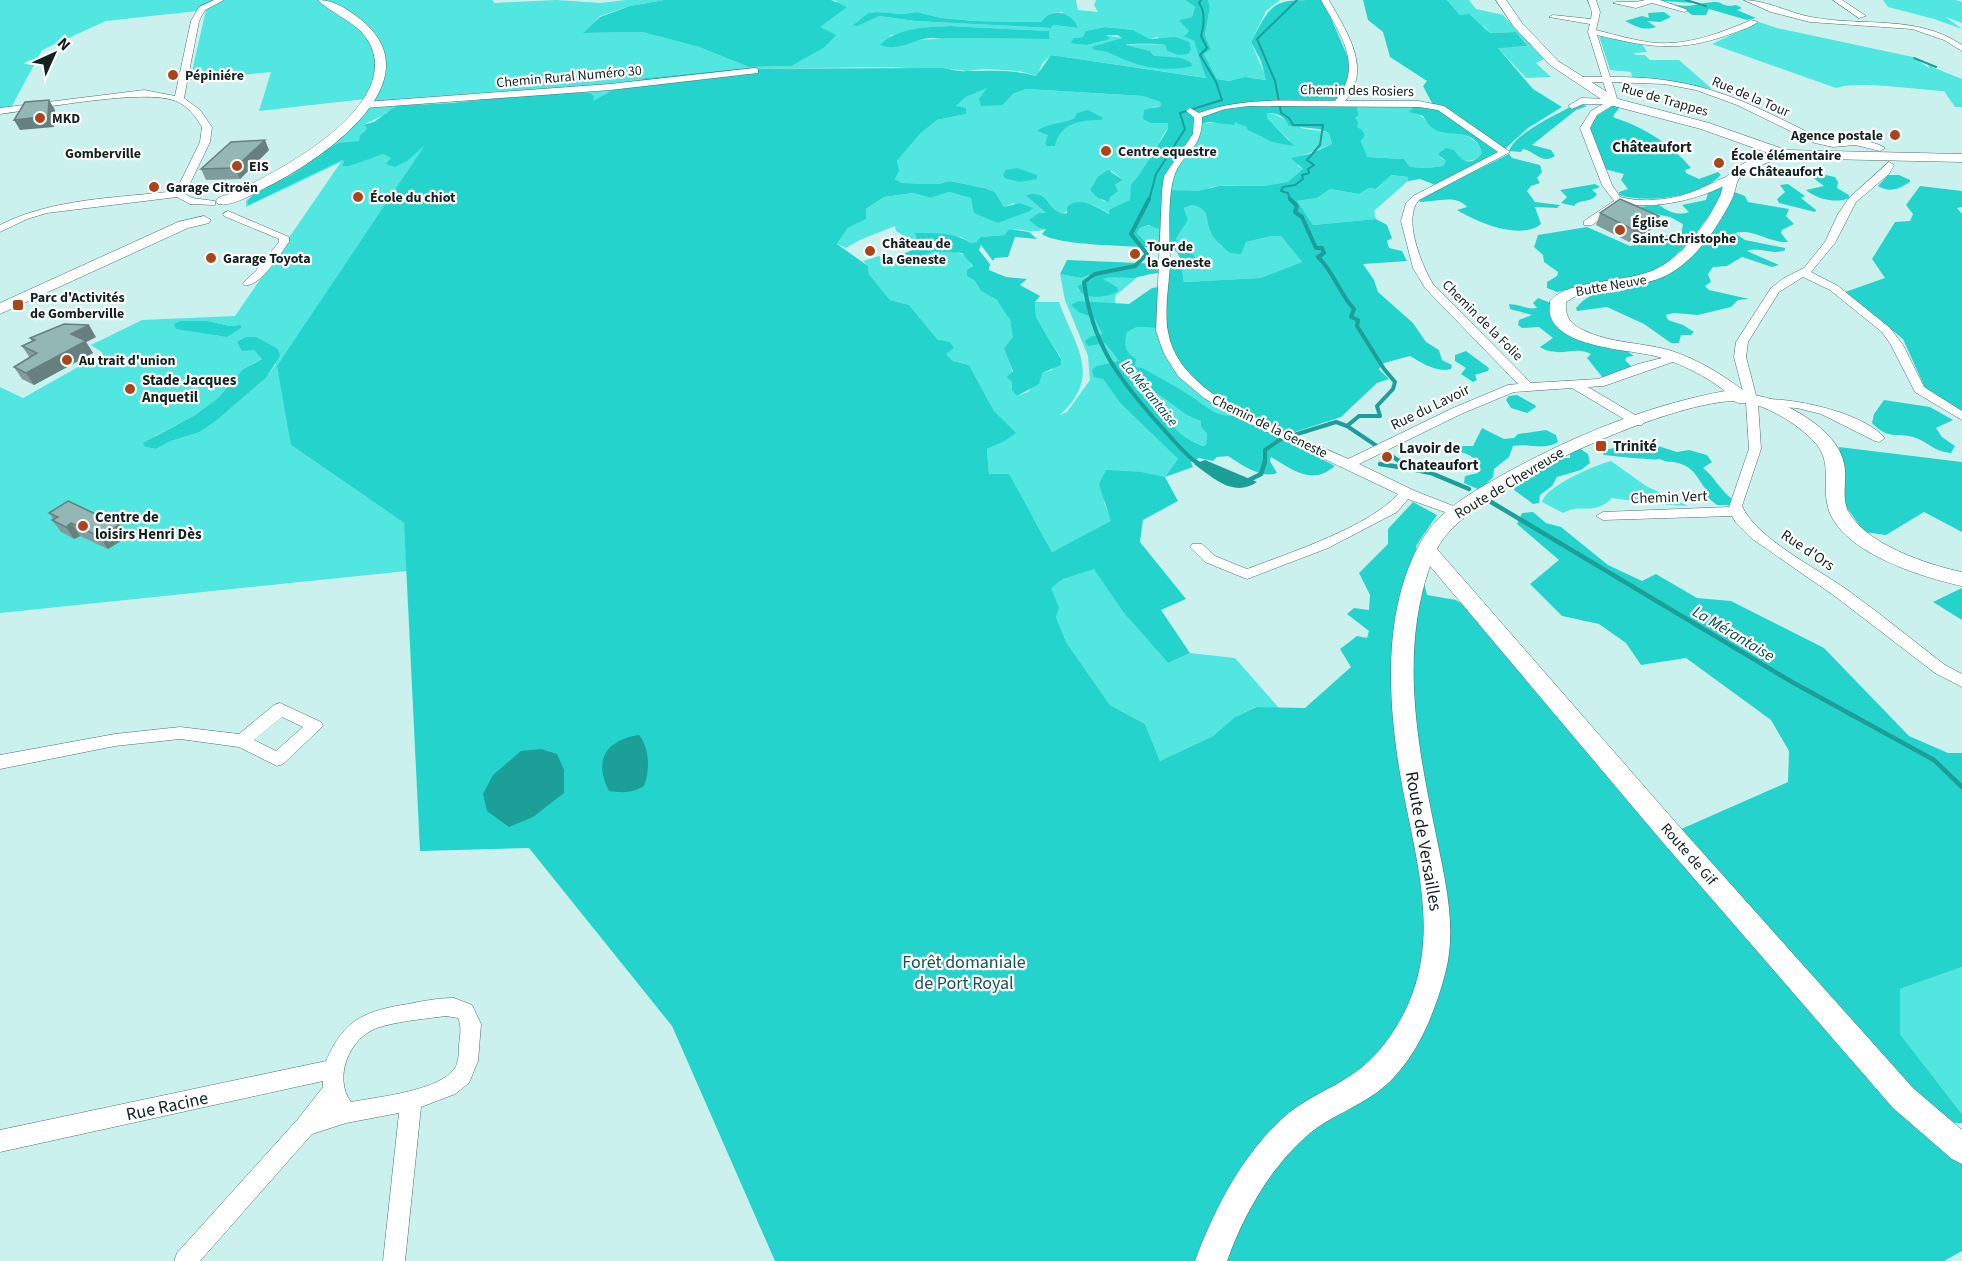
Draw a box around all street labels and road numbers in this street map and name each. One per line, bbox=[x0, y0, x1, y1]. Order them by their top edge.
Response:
street label: Chemin Rural Numéro 30 bbox=[496, 61, 643, 93]
street label: Rue de la Tour bbox=[1709, 72, 1793, 122]
street label: Rue de Trappes bbox=[1619, 78, 1711, 122]
street label: Chemin des Rosiers bbox=[1300, 80, 1414, 102]
street label: Butte Neuve bbox=[1574, 270, 1648, 302]
street label: Chemin de la Folie bbox=[1437, 276, 1527, 366]
street label: Rue du Lavoir bbox=[1387, 379, 1474, 436]
street label: Chemin de la Geneste bbox=[1208, 390, 1331, 464]
street label: Route de Chevreuse bbox=[1451, 442, 1568, 524]
street label: Chemin Vert bbox=[1630, 486, 1708, 509]
street label: Rue d'Ors bbox=[1777, 525, 1839, 576]
street label: Route de Versailles bbox=[1399, 769, 1448, 913]
street label: Route de Gif bbox=[1656, 819, 1722, 890]
street label: Rue Racine bbox=[124, 1086, 210, 1127]

